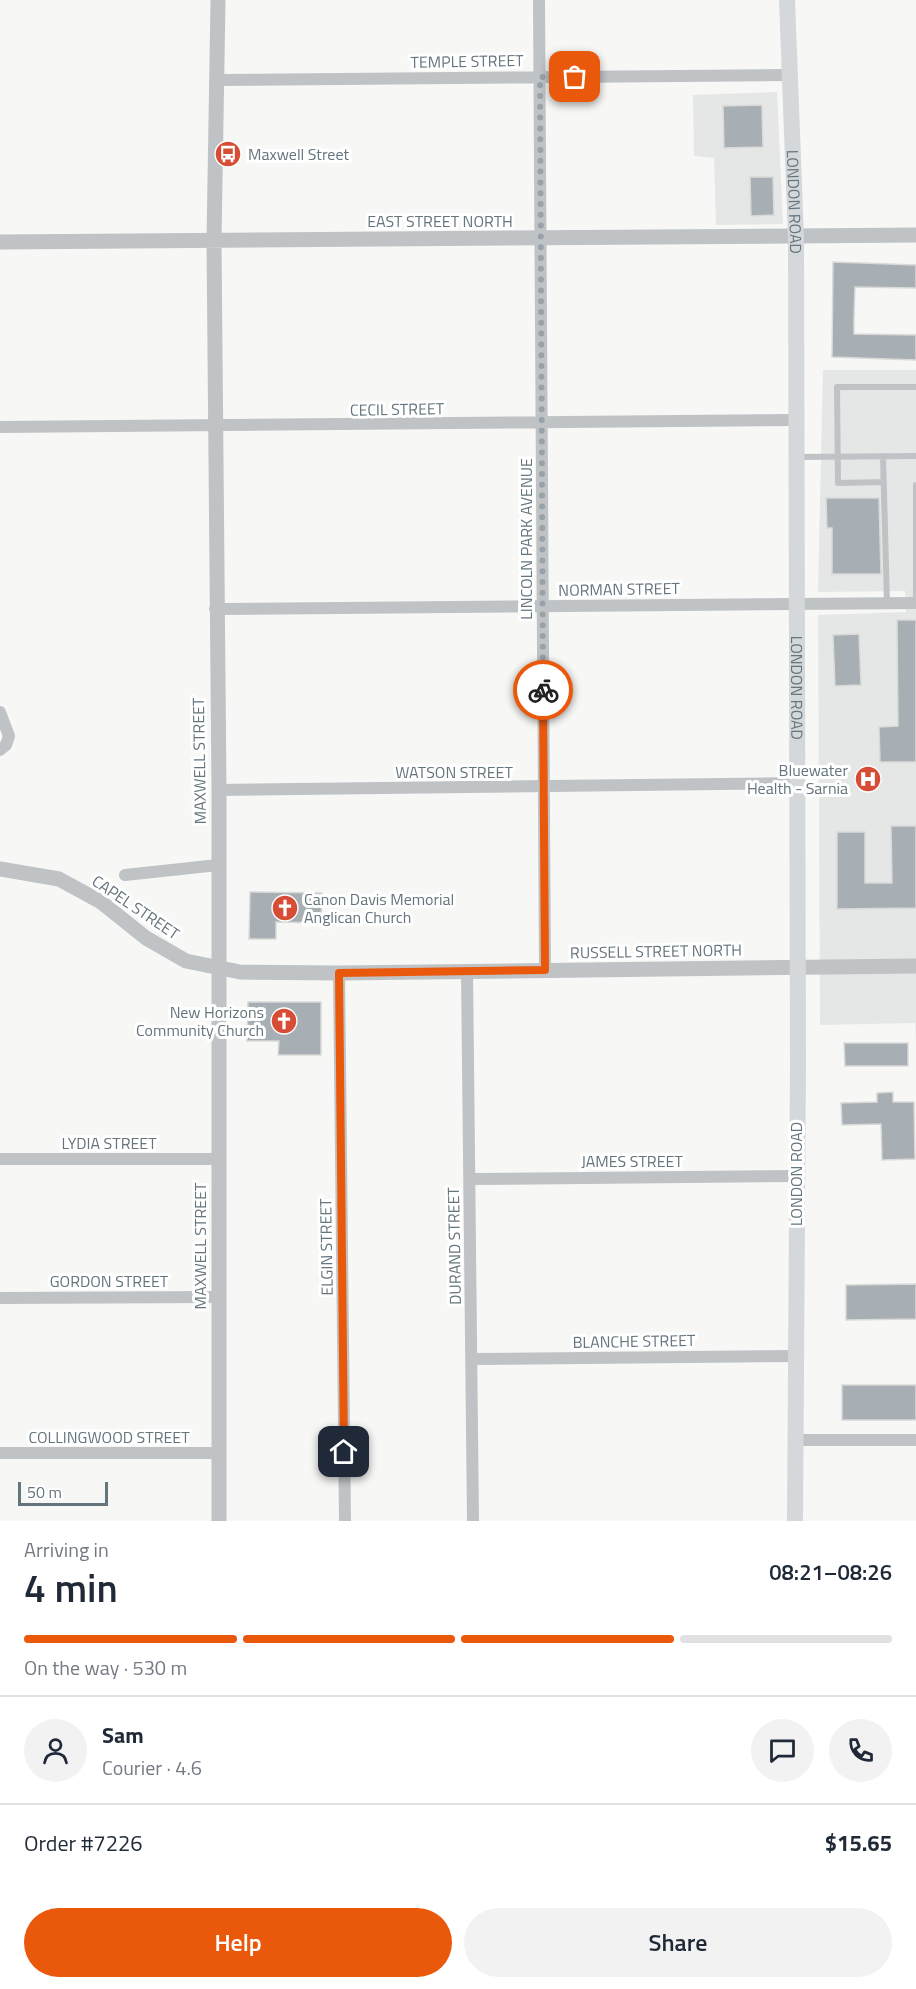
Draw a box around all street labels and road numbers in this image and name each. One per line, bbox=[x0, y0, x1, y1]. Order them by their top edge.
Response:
street label: TEMPLE STREET bbox=[410, 48, 524, 74]
street label: LONDON ROAD bbox=[781, 149, 808, 254]
street label: EAST STREET NORTH bbox=[367, 209, 513, 233]
street label: CECIL STREET bbox=[350, 396, 445, 422]
street label: LINCOLN PARK AVENUE bbox=[514, 458, 538, 620]
street label: NORMAN STREET bbox=[558, 576, 681, 602]
street label: LONDON ROAD bbox=[785, 636, 809, 740]
street label: MAXWELL STREET bbox=[186, 697, 212, 825]
street label: WATSON STREET bbox=[395, 760, 513, 784]
street label: CAPEL STREET bbox=[87, 869, 185, 945]
street label: RUSSELL STREET NORTH bbox=[570, 938, 742, 964]
street label: LONDON ROAD bbox=[784, 1122, 808, 1226]
street label: LYDIA STREET bbox=[61, 1131, 157, 1155]
street label: JAMES STREET bbox=[581, 1149, 683, 1173]
street label: MAXWELL STREET bbox=[188, 1182, 212, 1309]
street label: DURAND STREET bbox=[441, 1186, 467, 1305]
street label: ELGIN STREET bbox=[313, 1198, 339, 1296]
street label: GORDON STREET bbox=[50, 1269, 169, 1293]
street label: BLANCHE STREET bbox=[572, 1328, 696, 1354]
street label: COLLINGWOOD STREET bbox=[28, 1425, 190, 1449]

